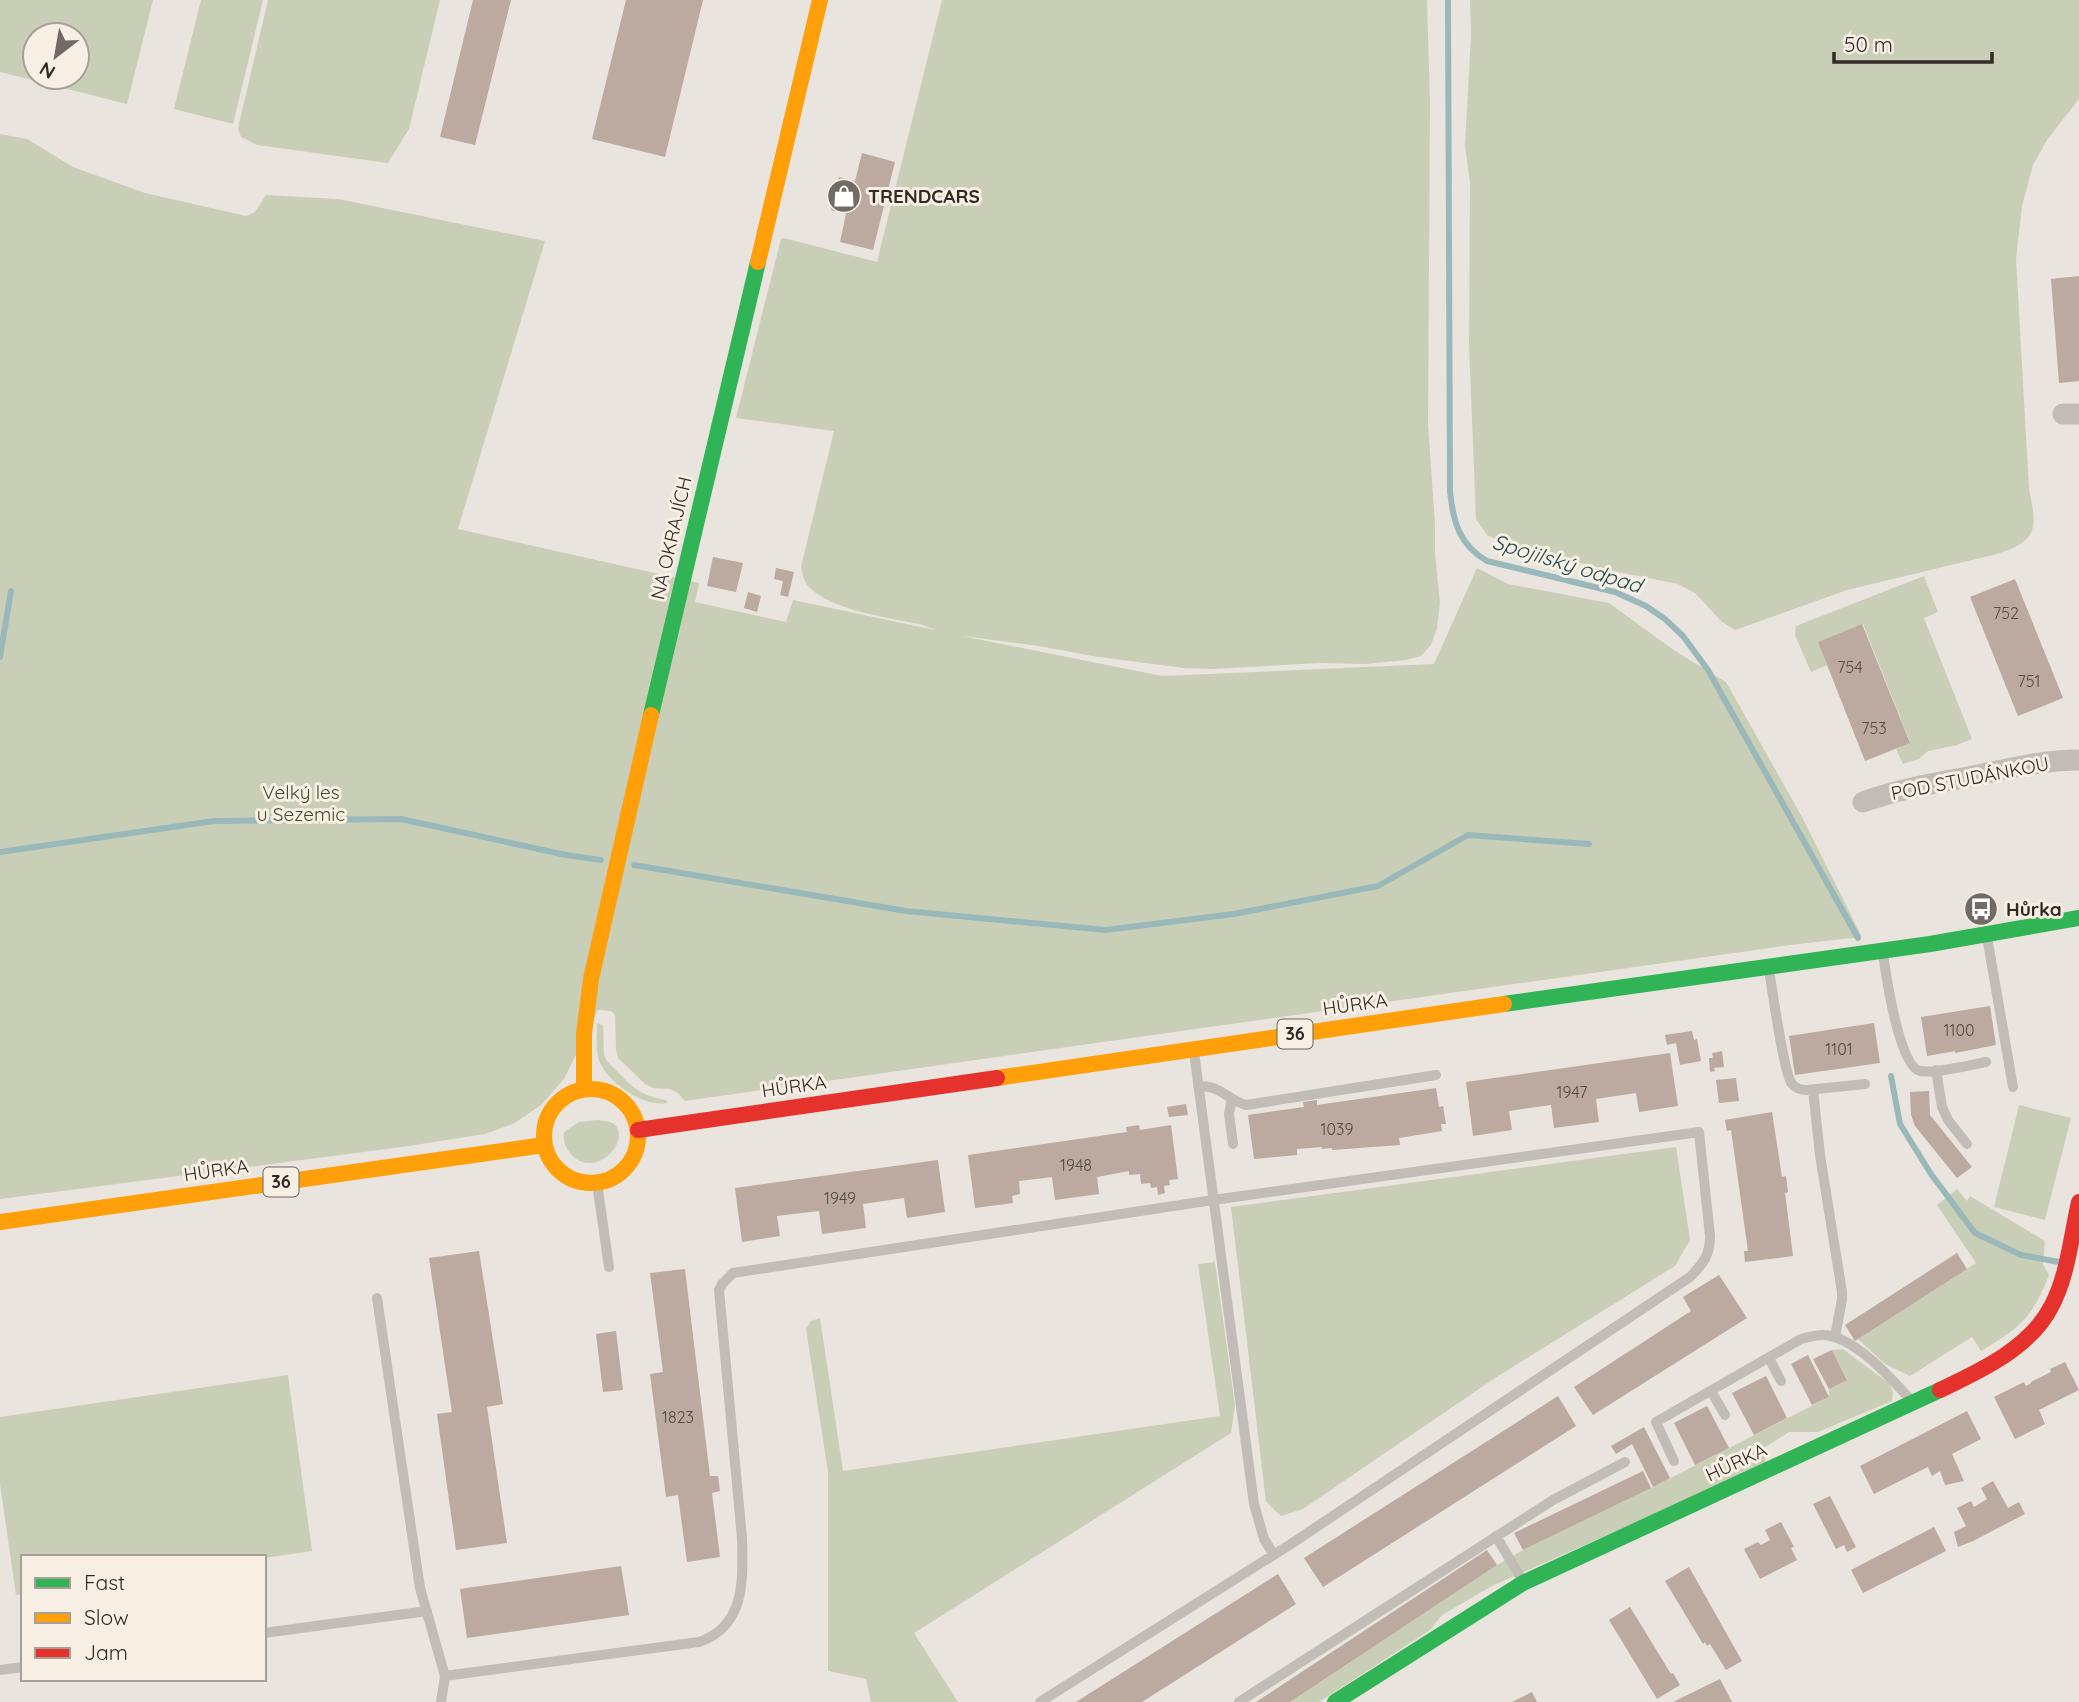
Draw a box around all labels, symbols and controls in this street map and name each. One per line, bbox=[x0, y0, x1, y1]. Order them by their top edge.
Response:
north arrow bbox=[21, 21, 91, 91]
scale bar bbox=[1834, 21, 1992, 65]
text: 50 m bbox=[1844, 31, 1893, 57]
text: N bbox=[35, 57, 59, 84]
shop icon: TRENDCARS bbox=[825, 177, 863, 215]
place label: TRENDCARS bbox=[868, 184, 980, 208]
street label: NA OKRAJÍCH bbox=[645, 474, 697, 602]
water label: Spojilský odpad bbox=[1490, 528, 1647, 599]
house number: 752 bbox=[1993, 603, 2019, 623]
house number: 754 bbox=[1837, 657, 1863, 677]
house number: 751 bbox=[2018, 671, 2040, 691]
house number: 753 bbox=[1861, 718, 1887, 738]
street label: POD STUDÁNKOU bbox=[1889, 751, 2051, 805]
park label: Velký les u Sezemic bbox=[257, 780, 345, 826]
bus stop icon: Hůrka bbox=[1962, 890, 2000, 928]
place label: Hůrka bbox=[2006, 897, 2062, 921]
street label: HŮRKA bbox=[1321, 988, 1389, 1020]
road number: 36 bbox=[1278, 1020, 1312, 1049]
house number: 1100 bbox=[1944, 1020, 1974, 1040]
house number: 1101 bbox=[1825, 1039, 1853, 1059]
street label: HŮRKA bbox=[760, 1070, 828, 1102]
house number: 1947 bbox=[1556, 1082, 1588, 1102]
house number: 1039 bbox=[1321, 1119, 1353, 1139]
street label: HŮRKA bbox=[182, 1154, 250, 1186]
house number: 1948 bbox=[1060, 1155, 1092, 1175]
road number: 36 bbox=[264, 1168, 298, 1196]
house number: 1949 bbox=[824, 1188, 856, 1208]
house number: 1823 bbox=[662, 1407, 694, 1427]
street label: HŮRKA bbox=[1701, 1437, 1771, 1487]
legend bbox=[21, 1555, 266, 1681]
text: Fast bbox=[84, 1569, 125, 1595]
text: Slow bbox=[84, 1604, 129, 1630]
text: Jam bbox=[84, 1639, 128, 1665]

